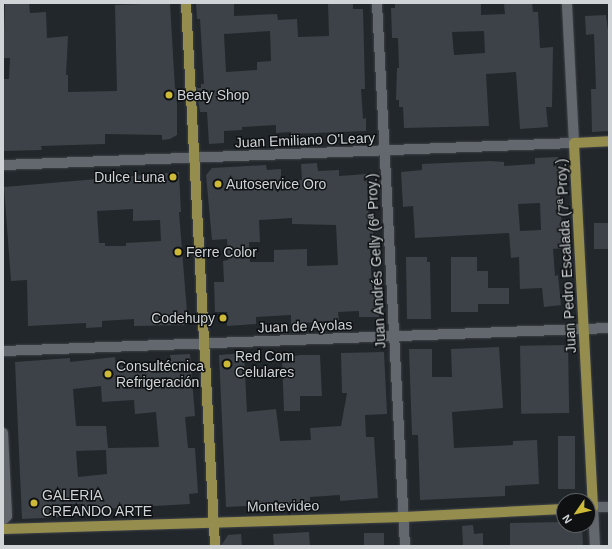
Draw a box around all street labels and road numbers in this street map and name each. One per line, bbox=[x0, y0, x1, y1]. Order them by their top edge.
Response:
street label: Juan Emiliano O'Leary bbox=[235, 129, 375, 151]
street label: Juan Pedro Escalada (7ª Proy.) bbox=[553, 158, 579, 354]
street label: Juan Andrés Gelly (6ª Proy.) bbox=[363, 173, 389, 349]
street label: Juan de Ayolas bbox=[257, 316, 353, 336]
street label: Montevideo bbox=[247, 497, 319, 515]

